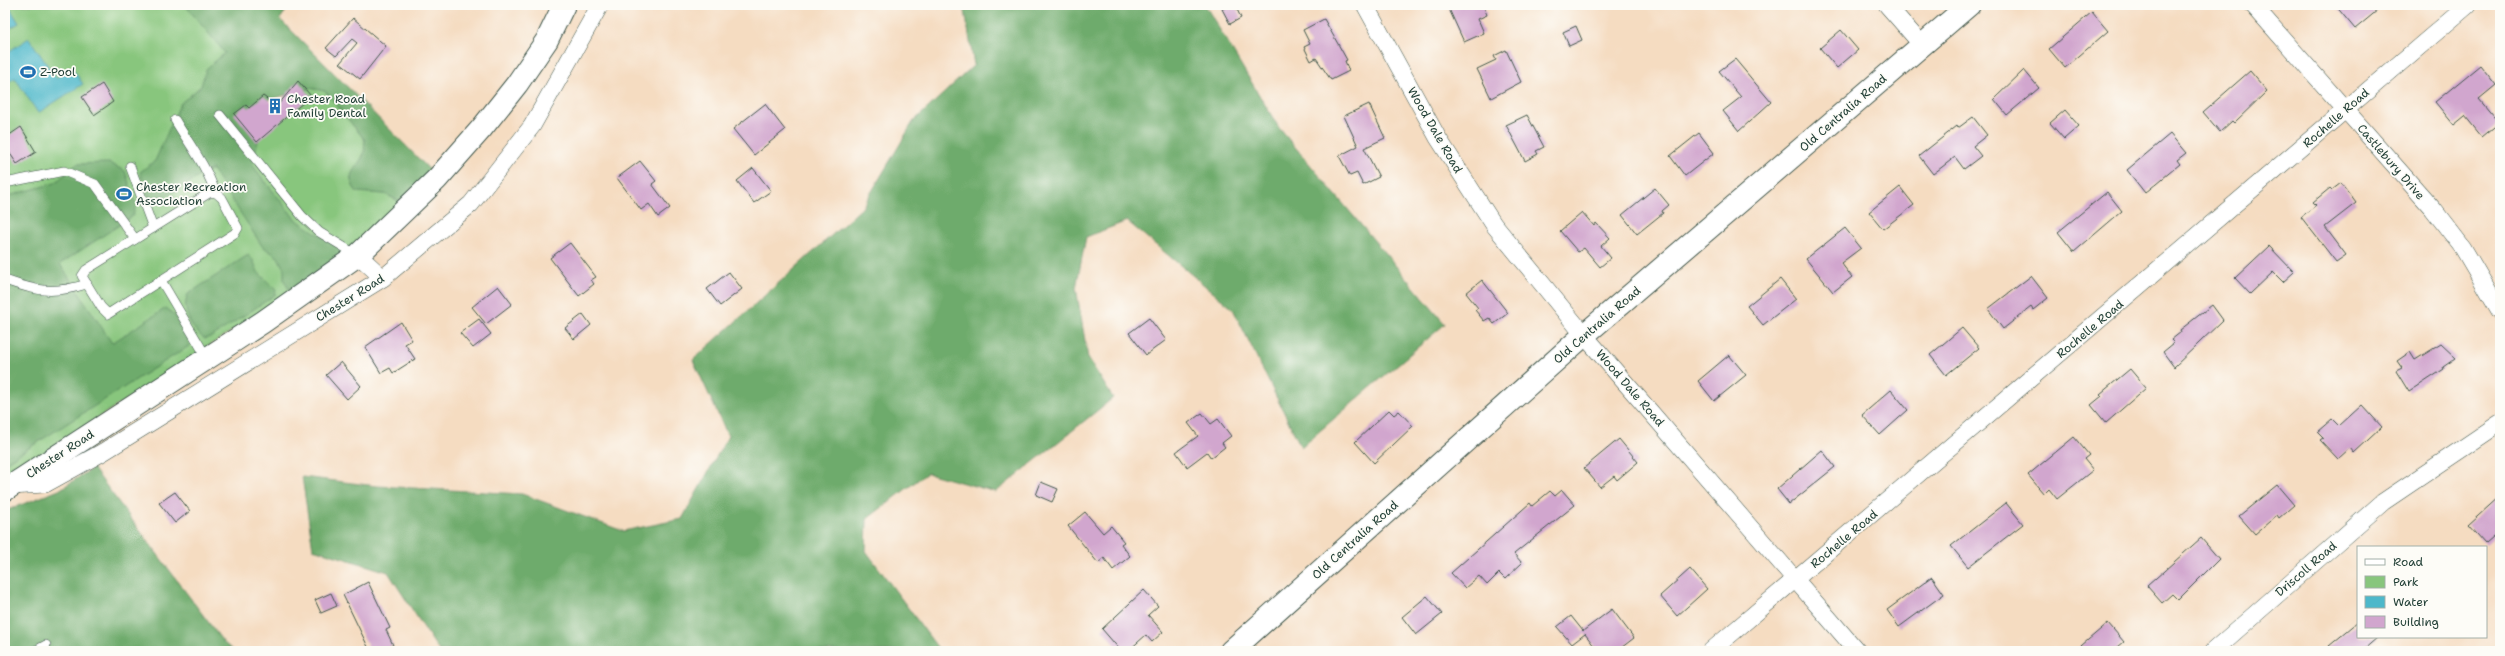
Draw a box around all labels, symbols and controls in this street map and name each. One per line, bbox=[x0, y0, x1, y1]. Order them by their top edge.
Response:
sports icon: Z-Pool bbox=[19, 63, 37, 81]
place label: Z-Pool bbox=[40, 64, 76, 80]
street label: Old Centralia Road bbox=[1796, 70, 1890, 155]
street label: Wood Dale Road bbox=[1404, 84, 1466, 176]
street label: Rochelle Road bbox=[2299, 84, 2373, 151]
place label: Chester Road Family Dental bbox=[287, 91, 367, 121]
building icon: Chester Road Family Dental bbox=[266, 97, 284, 115]
street label: Castlebury Drive bbox=[2354, 121, 2428, 203]
place label: Chester Recreation Association bbox=[136, 179, 246, 209]
sports icon: Chester Recreation Association bbox=[115, 185, 133, 203]
street label: Chester Road bbox=[313, 270, 388, 326]
street label: Old Centralia Road bbox=[1550, 282, 1644, 367]
street label: Rochelle Road bbox=[2053, 296, 2127, 362]
street label: Wood Dale Road bbox=[1592, 346, 1668, 430]
street label: Chester Road bbox=[23, 426, 97, 482]
street label: Old Centralia Road bbox=[1308, 497, 1402, 583]
street label: Rochelle Road bbox=[1807, 506, 1881, 572]
street label: Driscoll Road bbox=[2272, 538, 2340, 600]
legend bbox=[2357, 546, 2487, 638]
text: Road bbox=[2393, 554, 2424, 570]
text: Park bbox=[2393, 574, 2419, 590]
text: Water bbox=[2393, 594, 2429, 610]
text: Building bbox=[2393, 614, 2439, 630]

